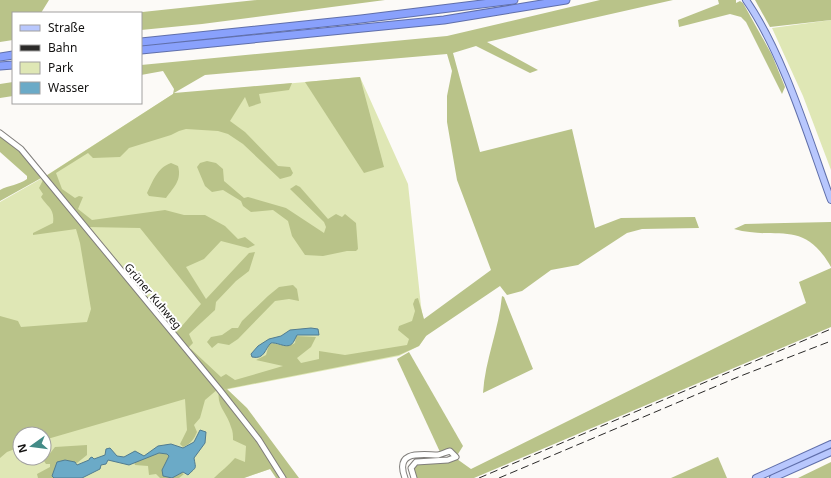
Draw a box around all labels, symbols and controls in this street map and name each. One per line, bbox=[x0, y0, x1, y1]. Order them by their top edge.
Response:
legend bbox=[12, 12, 142, 104]
text: Straße bbox=[48, 19, 85, 36]
text: Bahn bbox=[48, 39, 77, 56]
text: Park bbox=[48, 59, 74, 76]
text: Wasser bbox=[48, 79, 89, 96]
street label: Grüner Kuhweg bbox=[121, 260, 185, 332]
north arrow bbox=[12, 426, 52, 466]
text: N bbox=[13, 442, 30, 455]

